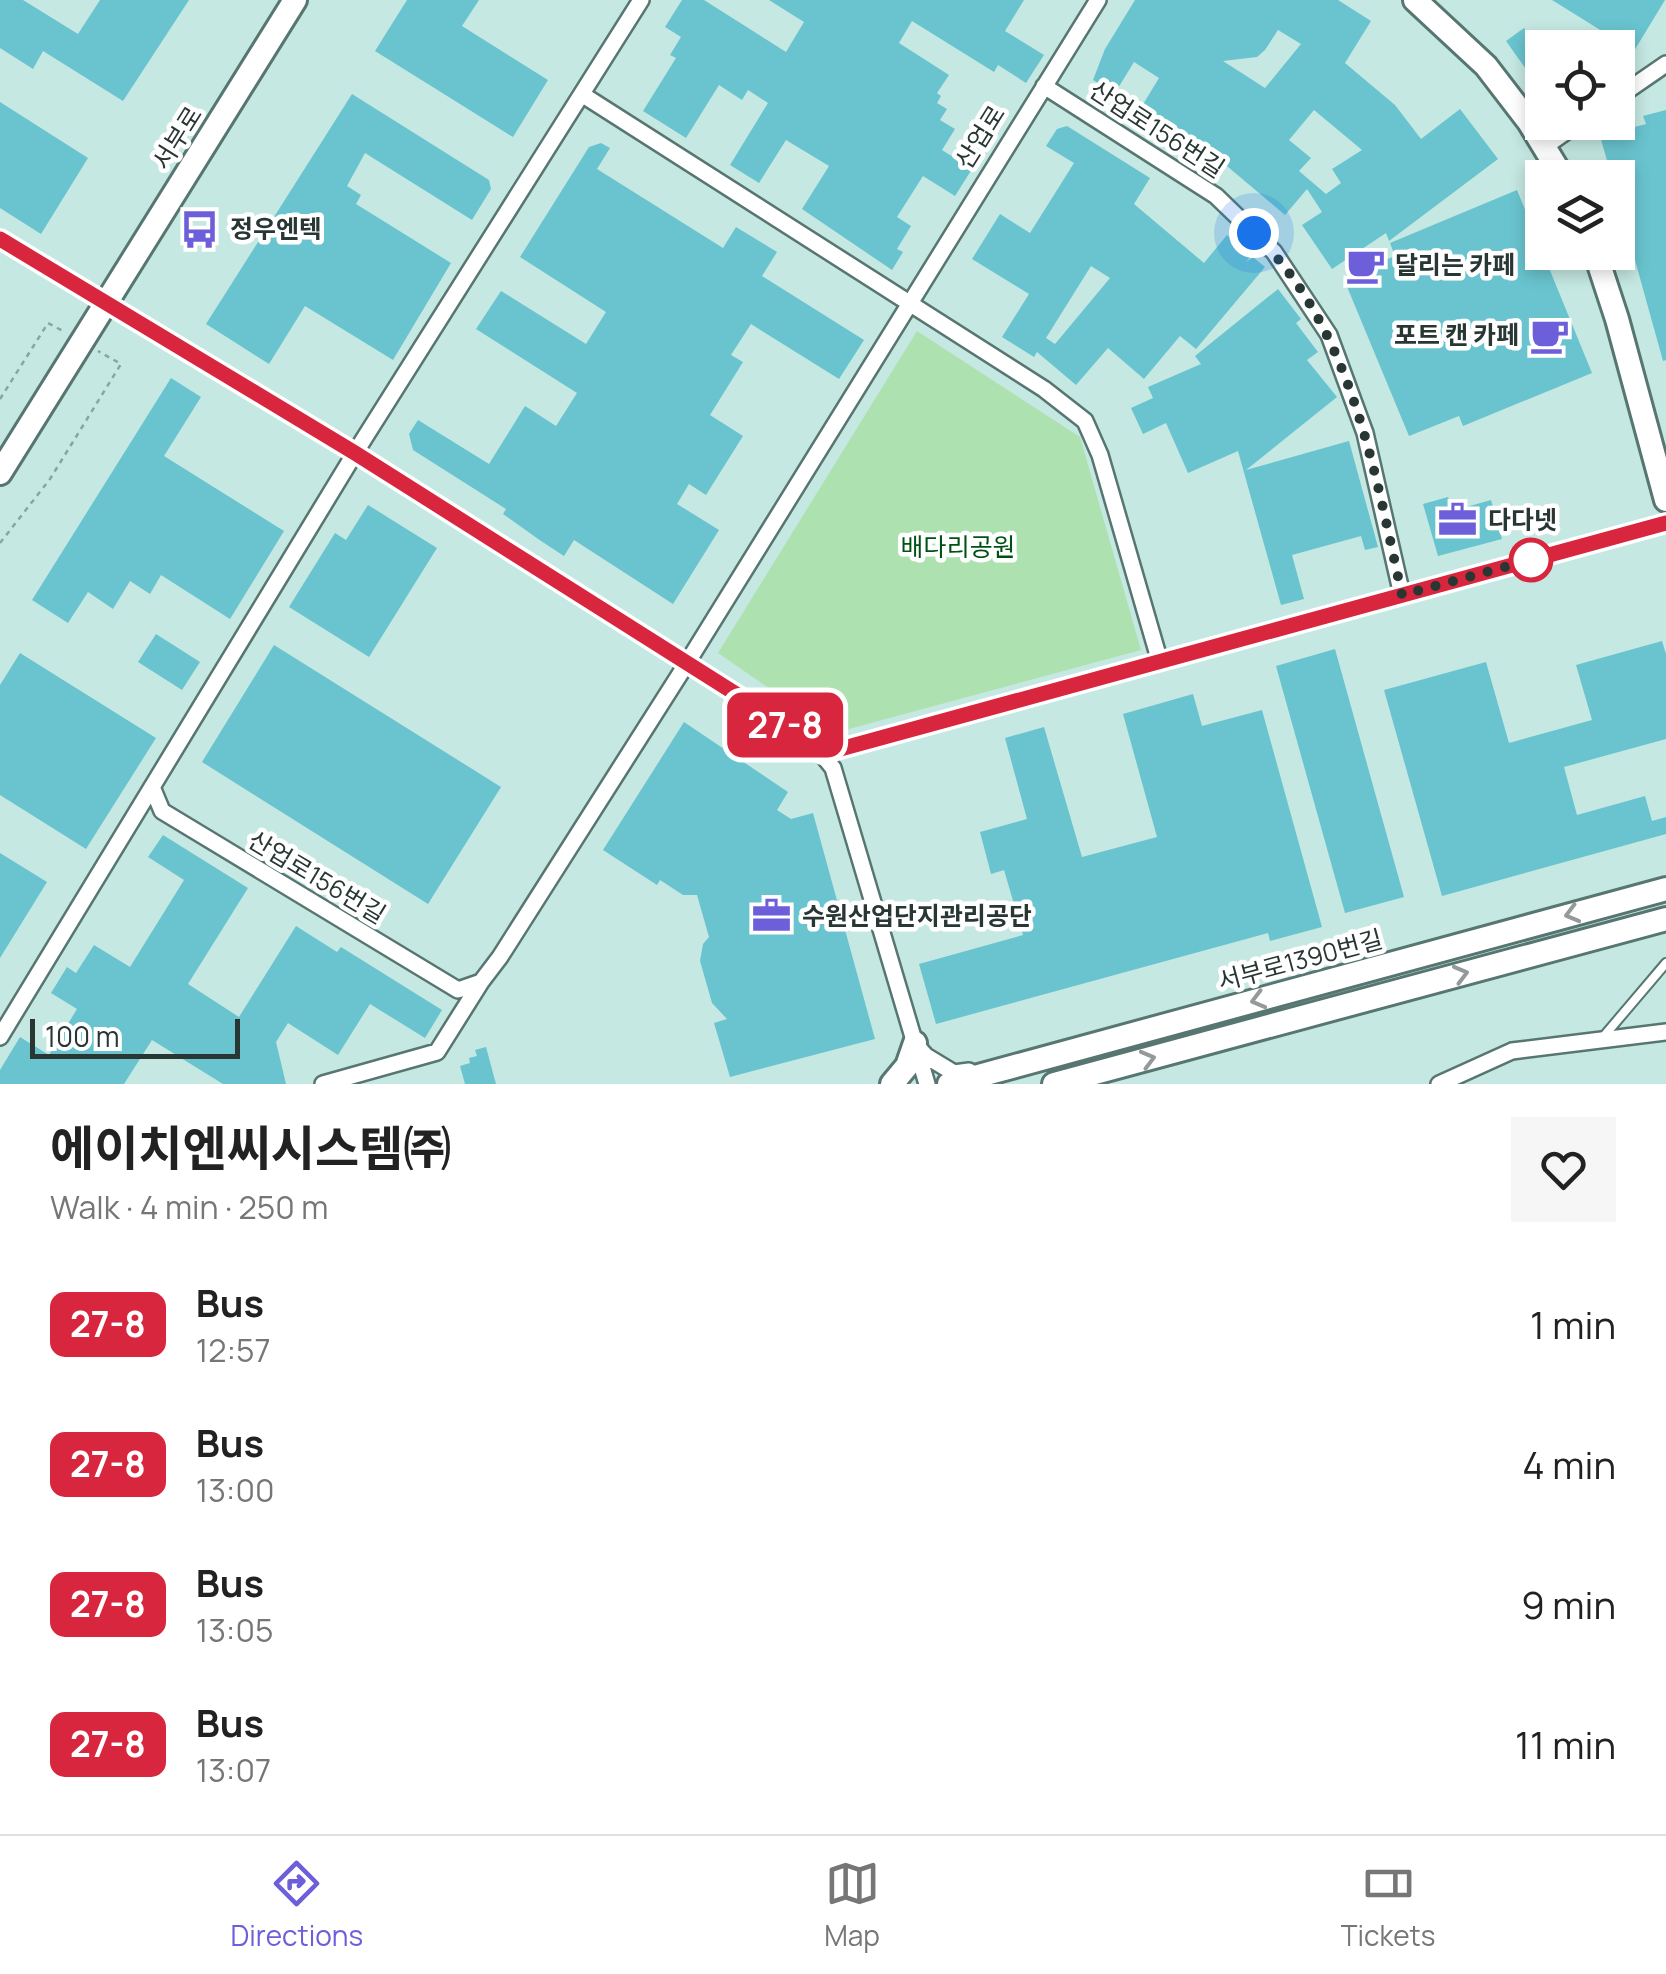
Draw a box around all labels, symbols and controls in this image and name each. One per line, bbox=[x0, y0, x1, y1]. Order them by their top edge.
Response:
map controls bbox=[1525, 30, 1635, 270]
button: locate bbox=[1525, 30, 1635, 140]
street label: 산업로156번길 bbox=[1083, 72, 1232, 185]
street label: 산업로 bbox=[946, 98, 1013, 175]
street label: 서부로 bbox=[143, 99, 210, 176]
button: layers bbox=[1525, 160, 1635, 270]
bus stop icon: 정우엔텍 bbox=[179, 208, 221, 250]
your location bbox=[1229, 208, 1279, 258]
place label: 정우엔텍 bbox=[230, 211, 322, 246]
cafe icon: 달리는 카페 bbox=[1344, 244, 1386, 286]
place label: 달리는 카페 bbox=[1395, 247, 1515, 282]
cafe icon: 포트 캔 카페 bbox=[1528, 314, 1570, 356]
place label: 포트 캔 카페 bbox=[1394, 317, 1519, 352]
office icon: 다다넷 bbox=[1437, 499, 1479, 541]
place label: 다다넷 bbox=[1488, 502, 1557, 537]
park label: 배다리공원 bbox=[900, 529, 1016, 564]
unlabelled marker bbox=[1510, 539, 1552, 581]
line badge: 27-8 bbox=[715, 692, 855, 758]
text: 27-8 bbox=[747, 701, 823, 749]
street label: 산업로156번길 bbox=[242, 822, 393, 931]
office icon: 수원산업단지관리공단 bbox=[751, 895, 793, 937]
place label: 수원산업단지관리공단 bbox=[802, 898, 1032, 933]
one-way arrow bbox=[1564, 902, 1581, 923]
street label: 서부로1390번길 bbox=[1214, 921, 1386, 998]
one-way arrow bbox=[1452, 965, 1469, 986]
one-way arrow bbox=[1250, 988, 1267, 1009]
scale bar bbox=[30, 1014, 240, 1058]
text: 100 m bbox=[45, 1017, 119, 1055]
one-way arrow bbox=[1139, 1049, 1156, 1070]
text: 에이치엔씨시스템㈜ bbox=[50, 1115, 451, 1180]
button: heart bbox=[1511, 1117, 1616, 1222]
text: Walk · 4 min · 250 m bbox=[50, 1185, 328, 1229]
text: Bus bbox=[196, 1276, 264, 1328]
text: 1 min bbox=[1530, 1298, 1616, 1350]
text: 27-8 bbox=[70, 1300, 146, 1348]
text: 12:57 bbox=[196, 1328, 271, 1372]
text: Bus bbox=[196, 1416, 264, 1468]
text: 4 min bbox=[1522, 1438, 1616, 1490]
text: 27-8 bbox=[70, 1440, 146, 1488]
text: 13:00 bbox=[196, 1468, 274, 1512]
text: Bus bbox=[196, 1556, 264, 1608]
text: 9 min bbox=[1521, 1578, 1616, 1630]
text: 27-8 bbox=[70, 1580, 146, 1628]
text: 13:05 bbox=[196, 1608, 273, 1652]
text: Bus bbox=[196, 1696, 264, 1748]
text: 11 min bbox=[1515, 1718, 1616, 1770]
text: 27-8 bbox=[70, 1720, 146, 1768]
text: 13:07 bbox=[196, 1748, 271, 1792]
tab: Directions bbox=[231, 1856, 363, 1954]
tab: Map bbox=[824, 1856, 880, 1954]
tab: Tickets bbox=[1341, 1856, 1435, 1954]

